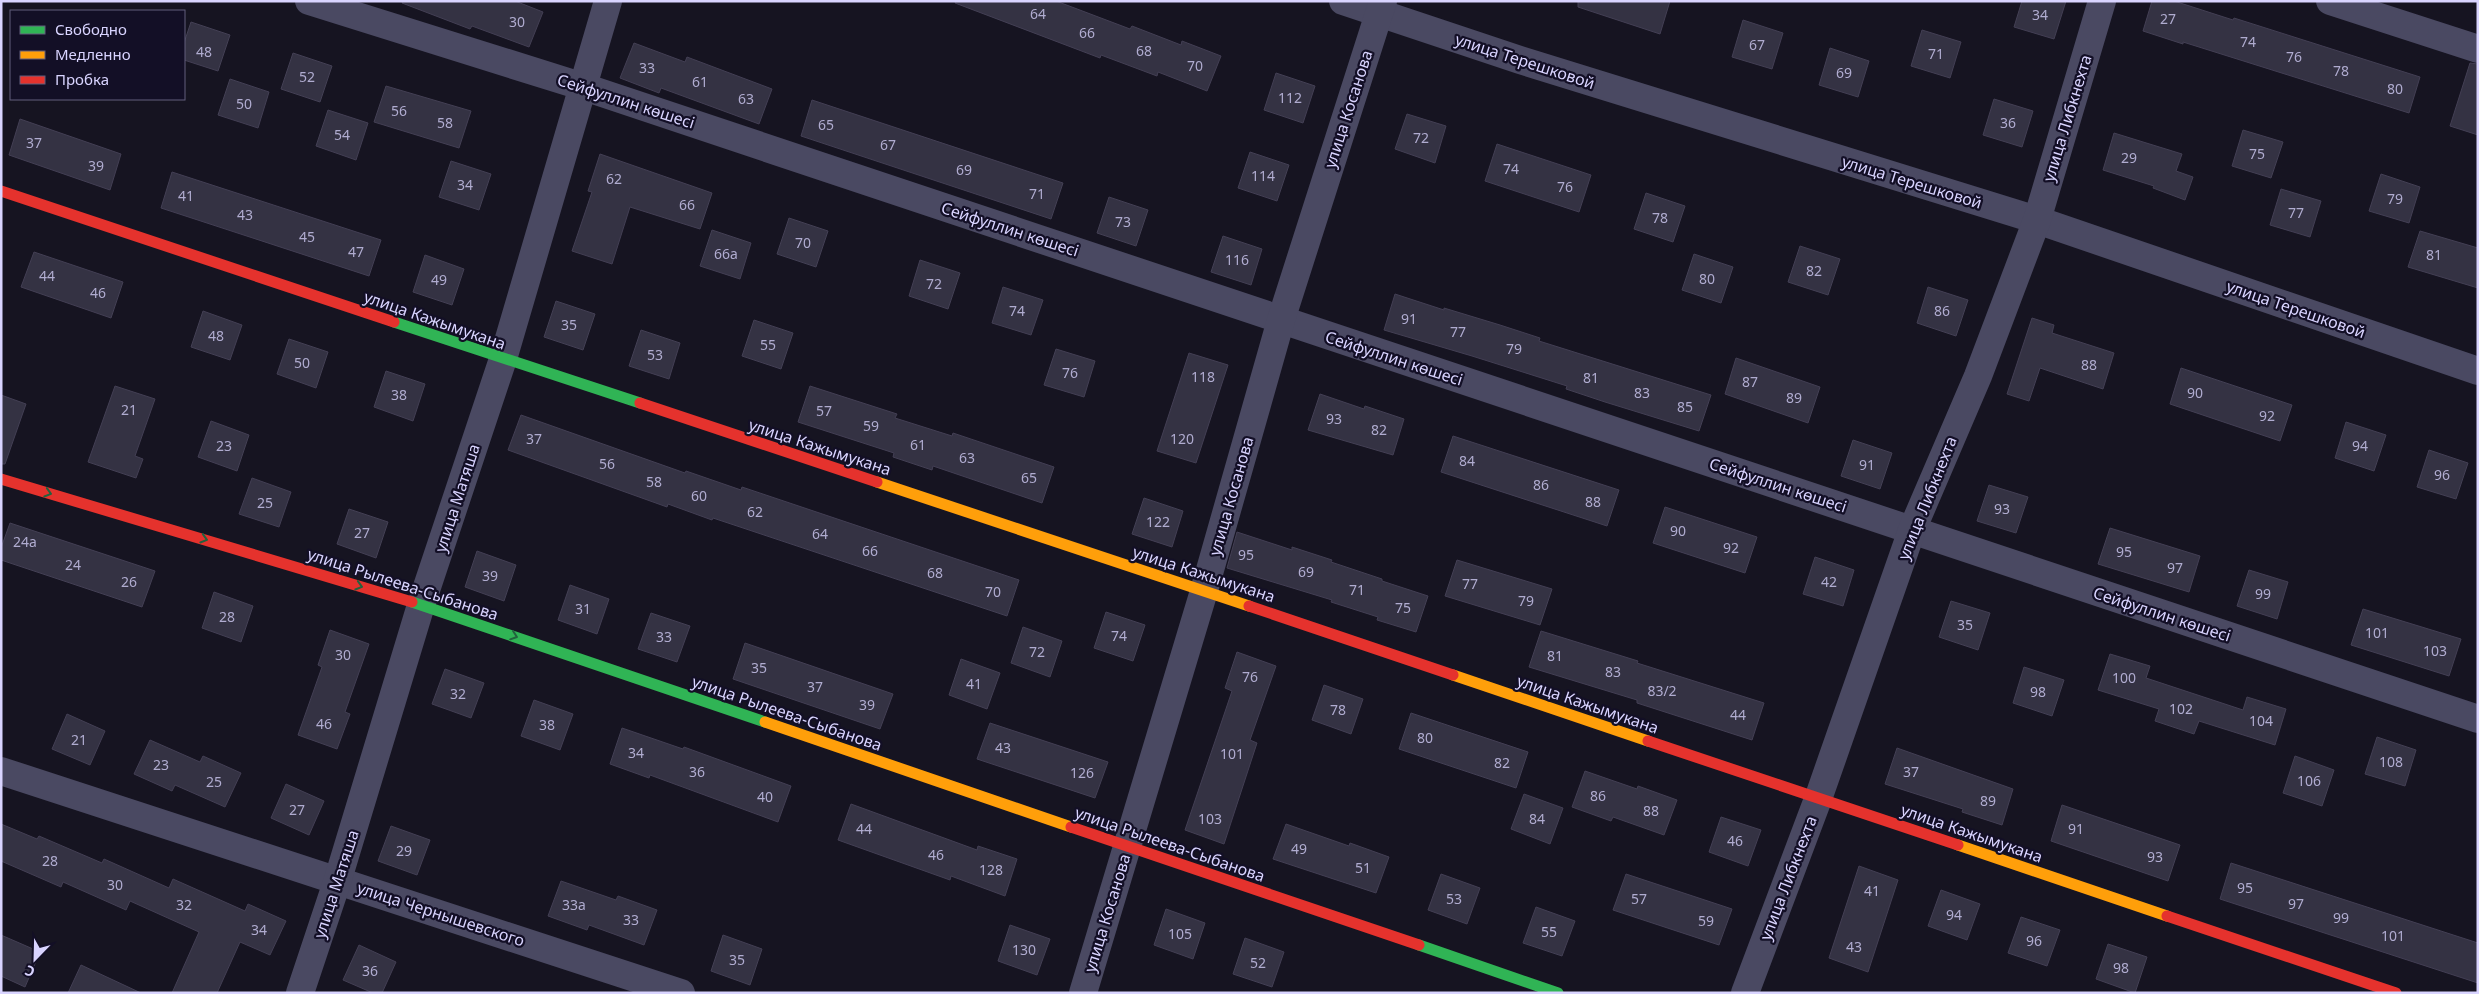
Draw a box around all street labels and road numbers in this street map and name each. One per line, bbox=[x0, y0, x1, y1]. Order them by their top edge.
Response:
street label: улица Терешковой bbox=[1452, 28, 1598, 94]
street label: улица Косанова bbox=[1319, 47, 1377, 171]
street label: улица Либкнехта bbox=[2037, 52, 2097, 184]
street label: Сейфуллин көшесі bbox=[554, 68, 698, 134]
street label: улица Терешковой bbox=[1839, 150, 1985, 214]
street label: Сейфуллин көшесі bbox=[938, 196, 1082, 262]
street label: улица Терешковой bbox=[2224, 275, 2368, 343]
street label: улица Кажымукана bbox=[361, 285, 509, 355]
street label: Сейфуллин көшесі bbox=[1322, 325, 1466, 391]
street label: улица Кажымукана bbox=[746, 414, 894, 480]
street label: улица Либкнехта bbox=[1892, 433, 1962, 563]
street label: улица Косанова bbox=[1204, 434, 1258, 558]
street label: улица Матяша bbox=[429, 441, 485, 555]
street label: Сейфуллин көшесі bbox=[1706, 452, 1850, 518]
street label: улица Кажымукана bbox=[1130, 541, 1278, 607]
street label: улица Рылеева-Сыбанова bbox=[305, 543, 501, 625]
street label: Сейфуллин көшесі bbox=[2090, 581, 2234, 647]
street label: улица Кажымукана bbox=[1514, 669, 1662, 739]
street label: улица Рылеева-Сыбанова bbox=[689, 670, 885, 756]
street label: улица Кажымукана bbox=[1898, 798, 2046, 868]
street label: улица Рылеева-Сыбанова bbox=[1072, 801, 1268, 887]
street label: улица Либкнехта bbox=[1754, 813, 1822, 943]
street label: улица Матяша bbox=[308, 827, 364, 941]
street label: улица Косанова bbox=[1079, 851, 1135, 975]
street label: улица Чернышевского bbox=[354, 877, 528, 951]

